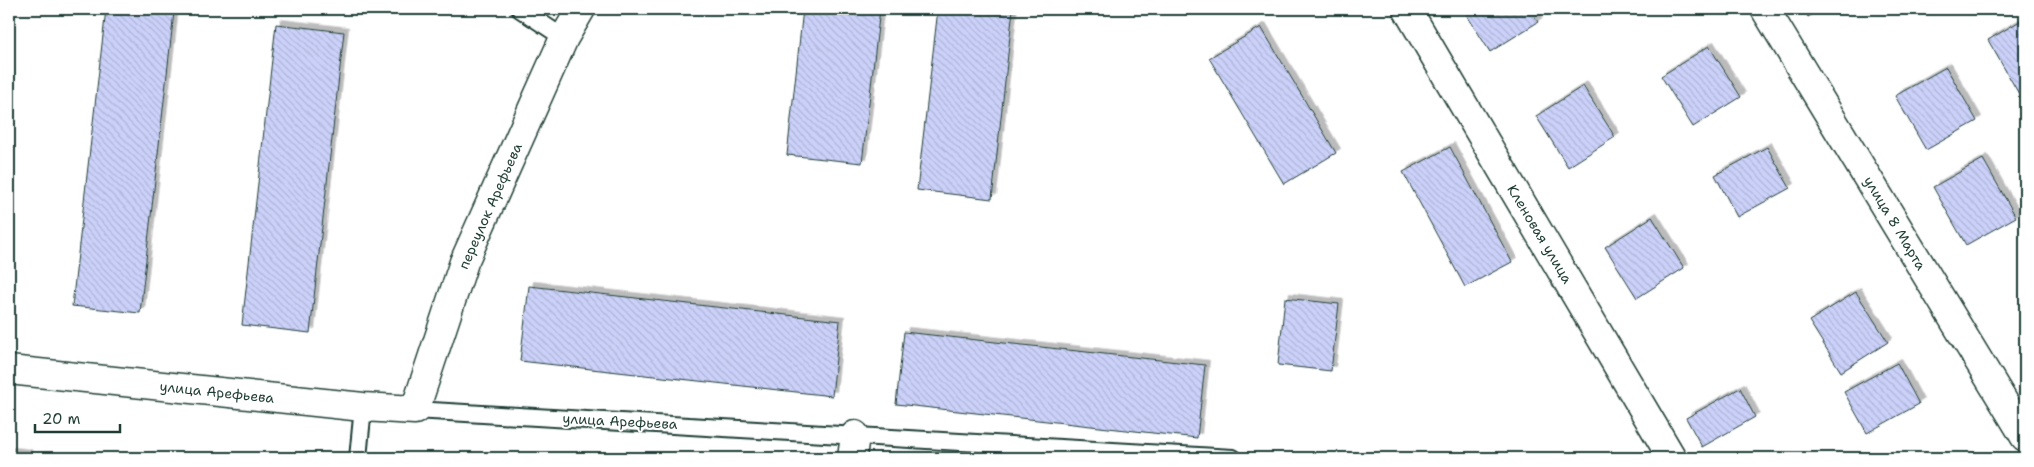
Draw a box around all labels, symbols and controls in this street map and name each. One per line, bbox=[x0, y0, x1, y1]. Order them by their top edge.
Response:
street label: переулок Арефьева bbox=[454, 140, 526, 272]
street label: улица 8 Марта bbox=[1860, 173, 1930, 274]
street label: Кленовая улица bbox=[1503, 181, 1577, 287]
street label: улица Арефьева bbox=[159, 377, 276, 407]
scale bar bbox=[35, 402, 120, 434]
text: 20 m bbox=[42, 409, 81, 429]
street label: улица Арефьева bbox=[562, 409, 678, 433]

